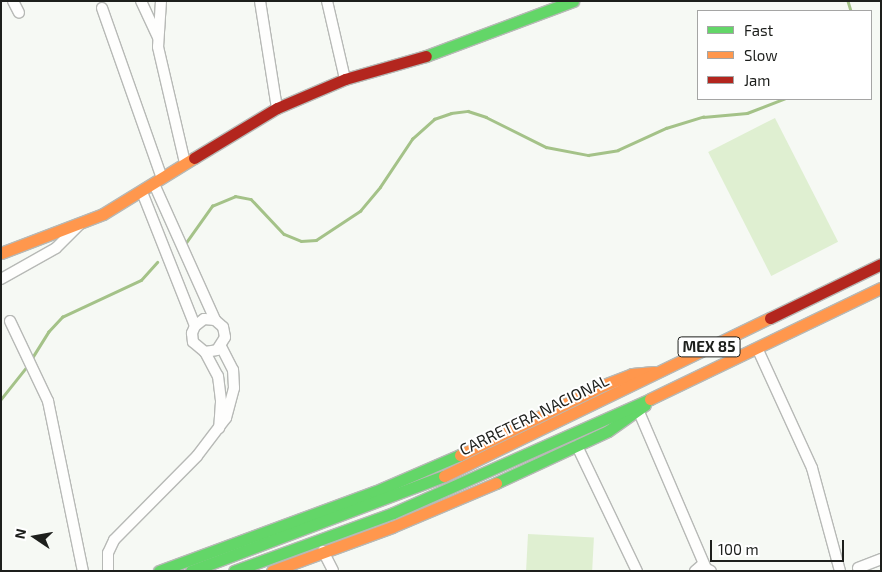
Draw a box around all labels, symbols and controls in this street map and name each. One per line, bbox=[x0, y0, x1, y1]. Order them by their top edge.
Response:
legend bbox=[697, 10, 872, 100]
text: Fast bbox=[744, 21, 773, 39]
text: Slow bbox=[744, 46, 778, 64]
text: Jam bbox=[744, 71, 770, 89]
road number: MEX 85 bbox=[676, 334, 742, 360]
street label: CARRETERA NACIONAL bbox=[456, 370, 612, 460]
north arrow bbox=[10, 512, 60, 562]
text: N bbox=[10, 527, 29, 540]
scale bar bbox=[712, 530, 846, 562]
text: 100 m bbox=[718, 540, 759, 558]

